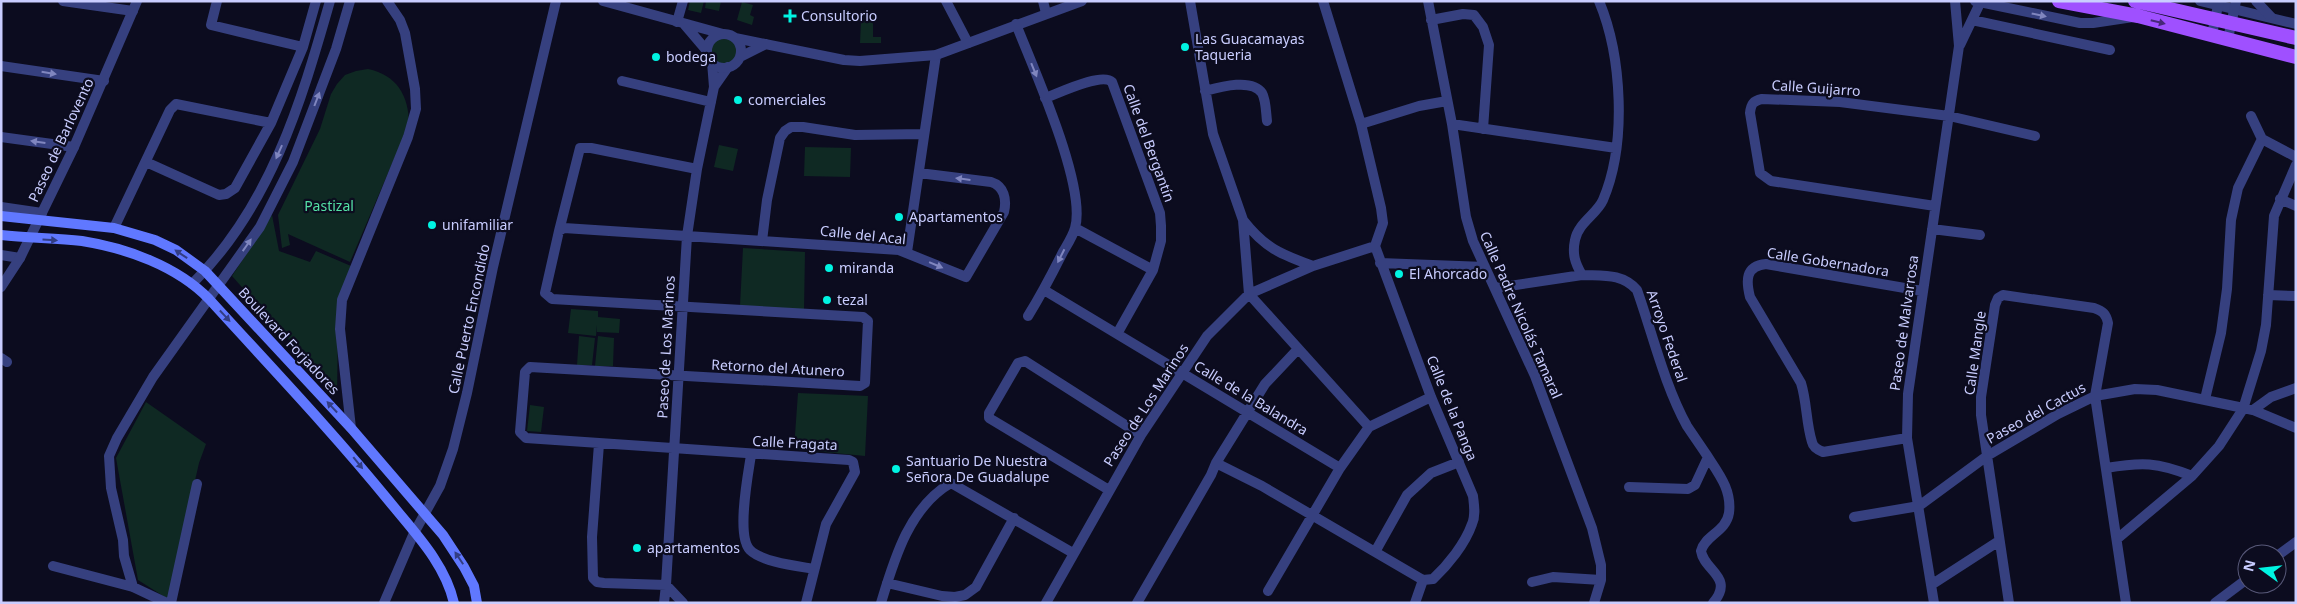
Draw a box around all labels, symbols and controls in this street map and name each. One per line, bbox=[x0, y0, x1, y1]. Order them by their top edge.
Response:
place label: Consultorio bbox=[801, 6, 877, 25]
marker: Consultorio bbox=[783, 9, 797, 23]
one-way arrow bbox=[2032, 11, 2047, 19]
one-way arrow bbox=[2151, 18, 2166, 26]
place label: Las Guacamayas Taqueria bbox=[1195, 29, 1305, 64]
marker: Las Guacamayas Taqueria bbox=[1179, 41, 1191, 53]
place label: bodega bbox=[666, 47, 716, 66]
marker: bodega bbox=[650, 51, 662, 63]
one-way arrow bbox=[1031, 62, 1038, 77]
one-way arrow bbox=[42, 69, 58, 77]
street label: Paseo de Barlovento bbox=[23, 75, 98, 205]
street label: Calle Guijarro bbox=[1771, 75, 1861, 100]
street label: Calle del Bergantín bbox=[1119, 81, 1180, 204]
place label: comerciales bbox=[748, 90, 826, 109]
one-way arrow bbox=[313, 91, 321, 106]
marker: comerciales bbox=[732, 94, 744, 106]
one-way arrow bbox=[29, 138, 45, 146]
one-way arrow bbox=[275, 145, 283, 159]
one-way arrow bbox=[955, 175, 971, 183]
park label: Pastizal bbox=[304, 196, 354, 215]
place label: Apartamentos bbox=[909, 207, 1003, 226]
marker: Apartamentos bbox=[893, 211, 905, 223]
place label: unifamiliar bbox=[442, 215, 513, 234]
marker: unifamiliar bbox=[426, 219, 438, 231]
street label: Calle del Acal bbox=[819, 221, 907, 248]
street label: Calle Padre Nicolás Tamaral bbox=[1476, 228, 1567, 401]
one-way arrow bbox=[42, 236, 58, 244]
one-way arrow bbox=[242, 238, 252, 252]
street label: Calle Puerto Encondido bbox=[443, 242, 494, 396]
street label: Calle Gobernadora bbox=[1766, 242, 1890, 281]
one-way arrow bbox=[175, 249, 188, 259]
one-way arrow bbox=[1057, 249, 1065, 264]
street label: Paseo de Malvarrosa bbox=[1885, 254, 1922, 392]
place label: miranda bbox=[839, 258, 894, 277]
one-way arrow bbox=[929, 261, 943, 269]
marker: miranda bbox=[823, 262, 835, 274]
place label: El Ahorcado bbox=[1409, 264, 1487, 283]
marker: El Ahorcado bbox=[1393, 268, 1405, 280]
street label: Paseo de Los Marinos bbox=[652, 275, 679, 419]
street label: Boulevard Forjadores bbox=[235, 283, 344, 399]
street label: Arroyo Federal bbox=[1643, 287, 1692, 384]
place label: tezal bbox=[837, 290, 868, 309]
marker: tezal bbox=[821, 294, 833, 306]
one-way arrow bbox=[219, 310, 231, 322]
street label: Calle Mangle bbox=[1959, 310, 1990, 396]
street label: Paseo de Los Marinos bbox=[1099, 339, 1193, 470]
street label: Calle de la Panga bbox=[1423, 352, 1482, 463]
street label: Retorno del Atunero bbox=[711, 355, 845, 380]
street label: Calle de la Balandra bbox=[1191, 356, 1312, 439]
street label: Paseo del Cactus bbox=[1983, 377, 2089, 448]
one-way arrow bbox=[326, 401, 338, 413]
street label: Calle Fragata bbox=[752, 431, 838, 454]
place label: Santuario De Nuestra Señora De Guadalupe bbox=[906, 451, 1049, 486]
one-way arrow bbox=[352, 456, 363, 469]
marker: Santuario De Nuestra Señora De Guadalupe bbox=[890, 463, 902, 475]
place label: apartamentos bbox=[647, 538, 740, 557]
marker: apartamentos bbox=[631, 542, 643, 554]
north arrow bbox=[2237, 544, 2287, 594]
one-way arrow bbox=[454, 551, 463, 565]
text: N bbox=[2238, 558, 2260, 573]

